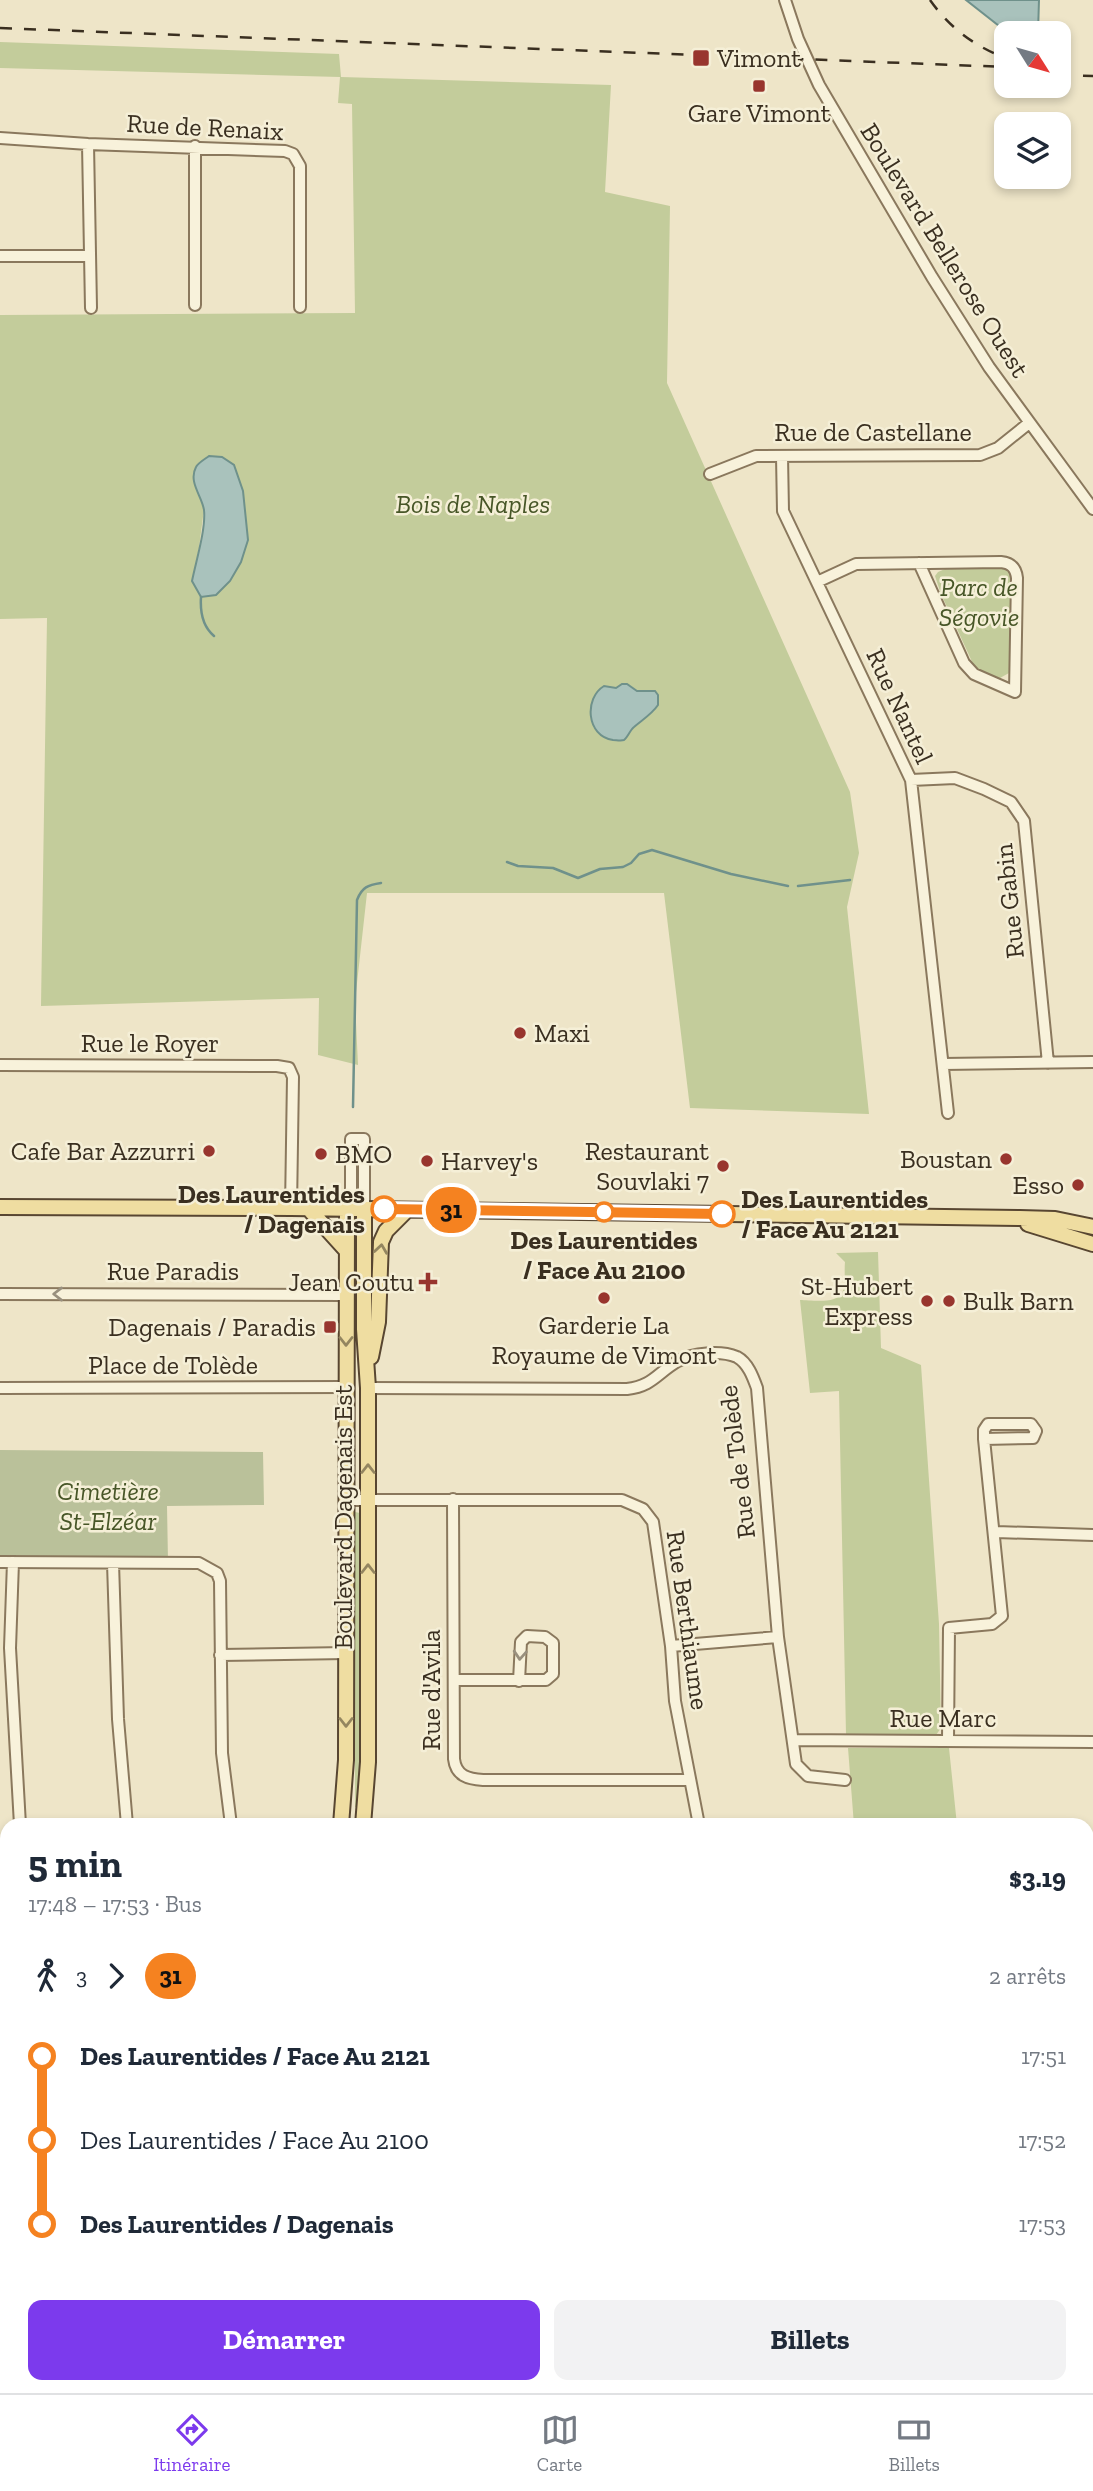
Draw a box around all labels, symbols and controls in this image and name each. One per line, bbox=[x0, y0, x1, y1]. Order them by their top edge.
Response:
north arrow bbox=[994, 21, 1071, 98]
map controls bbox=[994, 21, 1071, 189]
place label: Vimont bbox=[716, 42, 801, 74]
marker: Vimont bbox=[691, 48, 711, 68]
marker: Gare Vimont bbox=[751, 78, 767, 94]
place label: Gare Vimont bbox=[688, 97, 831, 129]
street label: Rue de Renaix bbox=[126, 107, 284, 147]
button: layers bbox=[994, 112, 1071, 189]
street label: Boulevard Bellerose Ouest bbox=[854, 117, 1037, 383]
street label: Rue de Castellane bbox=[774, 416, 972, 448]
park label: Bois de Naples bbox=[396, 488, 550, 520]
park label: Parc de Ségovie bbox=[939, 571, 1019, 633]
street label: Rue Nantel bbox=[859, 643, 941, 769]
street label: Rue Gabin bbox=[987, 842, 1031, 960]
place label: Maxi bbox=[534, 1017, 590, 1049]
marker: Maxi bbox=[512, 1025, 528, 1041]
street label: Rue le Royer bbox=[81, 1027, 219, 1059]
place label: Cafe Bar Azzurri bbox=[11, 1135, 195, 1167]
place label: Restaurant Souvlaki 7 bbox=[585, 1135, 709, 1197]
place label: BMO bbox=[335, 1138, 392, 1170]
marker: Cafe Bar Azzurri bbox=[201, 1143, 217, 1159]
place label: Boustan bbox=[900, 1143, 992, 1175]
place label: Harvey's bbox=[441, 1145, 538, 1177]
marker: BMO bbox=[313, 1146, 329, 1162]
marker: Boustan bbox=[998, 1151, 1014, 1167]
marker: Harvey's bbox=[419, 1153, 435, 1169]
marker: Restaurant Souvlaki 7 bbox=[715, 1158, 731, 1174]
place label: Esso bbox=[1013, 1169, 1064, 1201]
marker: Esso bbox=[1070, 1177, 1086, 1193]
place label: Des Laurentides / Dagenais bbox=[178, 1178, 365, 1240]
place label: Des Laurentides / Face Au 2121 bbox=[741, 1183, 928, 1245]
line badge: 31 bbox=[420, 1187, 482, 1233]
text: 31 bbox=[440, 1195, 462, 1224]
marker: Des Laurentides / Dagenais bbox=[371, 1196, 397, 1222]
marker: Des Laurentides / Face Au 2121 bbox=[709, 1201, 735, 1227]
marker: Des Laurentides / Face Au 2100 bbox=[594, 1202, 614, 1222]
place label: Des Laurentides / Face Au 2100 bbox=[510, 1224, 698, 1286]
one-way arrow bbox=[373, 1243, 388, 1255]
street label: Rue Paradis bbox=[107, 1255, 239, 1287]
place label: Jean Coutu bbox=[288, 1266, 414, 1298]
place label: St-Hubert Express bbox=[801, 1270, 913, 1332]
marker: Jean Coutu bbox=[420, 1274, 436, 1290]
place label: Bulk Barn bbox=[963, 1285, 1074, 1317]
one-way arrow bbox=[52, 1286, 62, 1302]
marker: Garderie La Royaume de Vimont bbox=[596, 1290, 612, 1306]
marker: St-Hubert Express bbox=[919, 1293, 935, 1309]
marker: Bulk Barn bbox=[941, 1293, 957, 1309]
place label: Garderie La Royaume de Vimont bbox=[491, 1309, 717, 1371]
place label: Dagenais / Paradis bbox=[108, 1311, 316, 1343]
marker: Dagenais / Paradis bbox=[322, 1319, 338, 1335]
one-way arrow bbox=[338, 1336, 354, 1347]
street label: Place de Tolède bbox=[88, 1349, 258, 1381]
street label: Boulevard Dagenais Est bbox=[327, 1384, 359, 1649]
street label: Rue de Tolède bbox=[712, 1384, 762, 1540]
one-way arrow bbox=[360, 1463, 376, 1473]
park label: Cimetière St-Elzéar bbox=[57, 1475, 159, 1537]
street label: Rue Berthiaume bbox=[660, 1528, 716, 1712]
one-way arrow bbox=[360, 1564, 376, 1574]
street label: Rue d'Avila bbox=[415, 1629, 447, 1751]
one-way arrow bbox=[513, 1650, 528, 1661]
street label: Rue Marc bbox=[890, 1702, 996, 1734]
one-way arrow bbox=[338, 1717, 354, 1727]
text: 5 min bbox=[28, 1841, 122, 1887]
text: $3.19 bbox=[1009, 1862, 1066, 1894]
text: 17:48 – 17:53 · Bus bbox=[28, 1890, 202, 1918]
icon: walk bbox=[28, 1957, 66, 1995]
icon: forward bbox=[97, 1957, 135, 1995]
text: 31 bbox=[159, 1961, 182, 1990]
text: 3 bbox=[76, 1962, 87, 1990]
text: 2 arrêts bbox=[989, 1962, 1066, 1990]
text: Des Laurentides / Face Au 2121 bbox=[80, 2040, 430, 2072]
text: 17:51 bbox=[1021, 2042, 1066, 2070]
text: Des Laurentides / Face Au 2100 bbox=[80, 2124, 429, 2156]
text: 17:52 bbox=[1018, 2126, 1066, 2154]
text: Des Laurentides / Dagenais bbox=[80, 2208, 394, 2240]
text: 17:53 bbox=[1019, 2210, 1066, 2238]
button: Démarrer bbox=[28, 2300, 540, 2380]
button: Billets bbox=[554, 2300, 1066, 2380]
tab: Itinéraire bbox=[153, 2411, 231, 2476]
tab: Carte bbox=[537, 2411, 582, 2476]
tab: Billets bbox=[889, 2411, 940, 2476]

